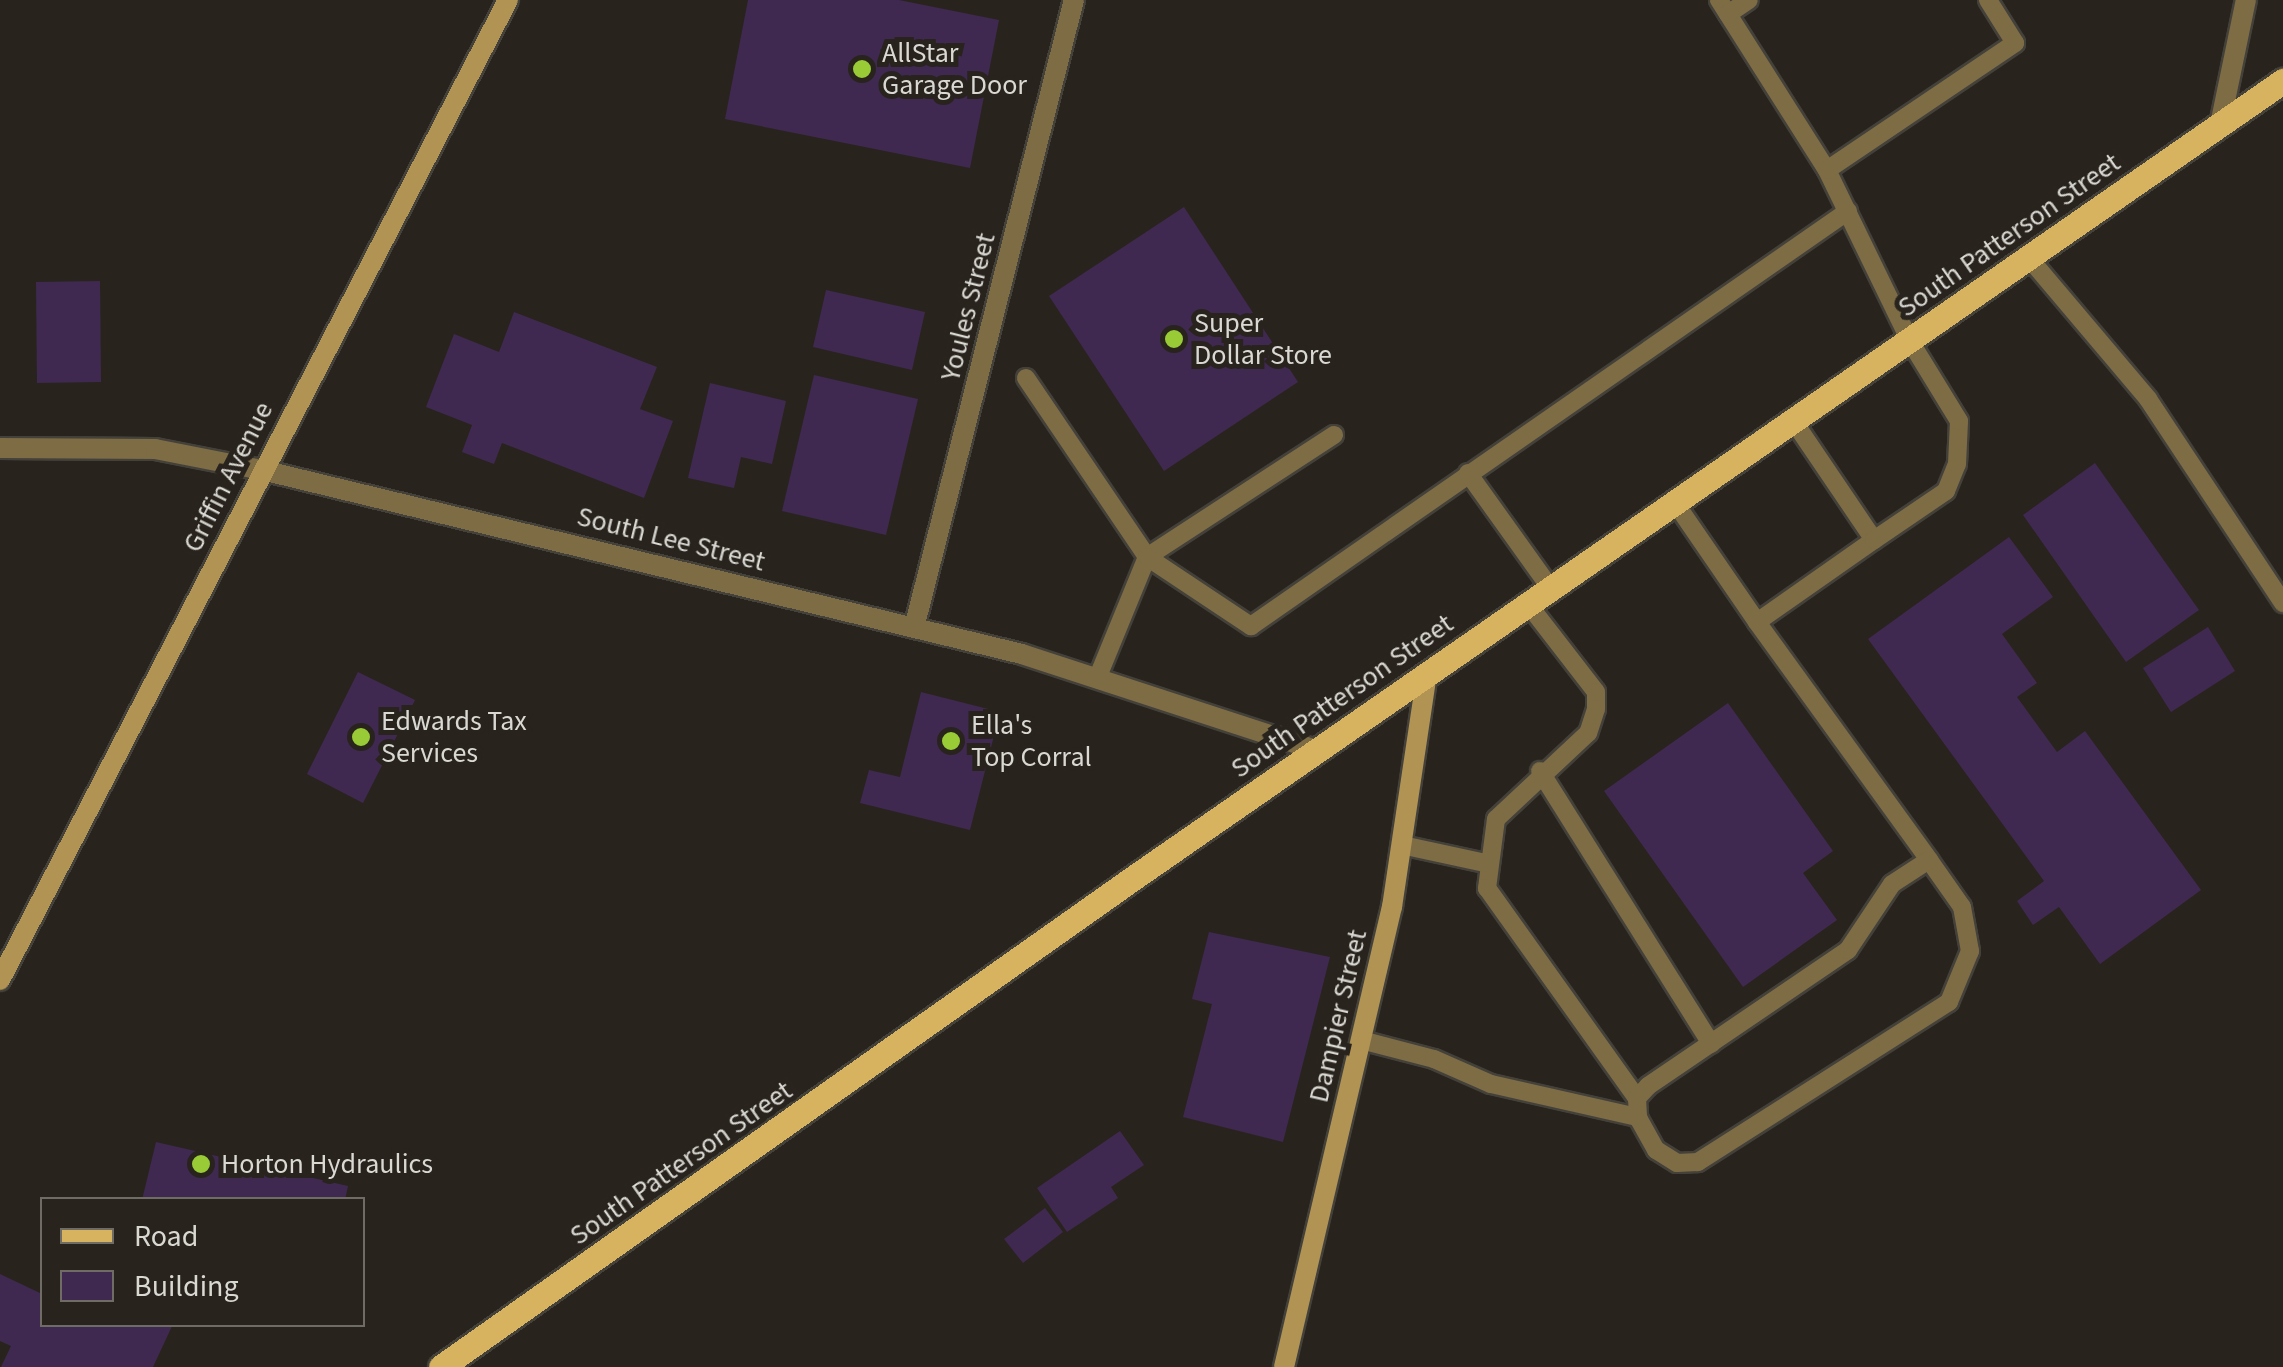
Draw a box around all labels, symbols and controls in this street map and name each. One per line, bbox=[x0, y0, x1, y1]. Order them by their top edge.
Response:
place label: AllStar Garage Door bbox=[882, 36, 1027, 102]
marker: AllStar Garage Door bbox=[851, 58, 873, 80]
street label: South Patterson Street bbox=[1891, 146, 2127, 324]
street label: Youles Street bbox=[933, 230, 1003, 384]
place label: Super Dollar Store bbox=[1194, 306, 1332, 372]
marker: Super Dollar Store bbox=[1163, 328, 1185, 350]
street label: Griffin Avenue bbox=[176, 396, 280, 558]
street label: South Lee Street bbox=[574, 499, 768, 579]
street label: South Patterson Street bbox=[1224, 607, 1460, 785]
place label: Edwards Tax Services bbox=[381, 704, 527, 770]
place label: Ella's Top Corral bbox=[971, 708, 1092, 774]
marker: Edwards Tax Services bbox=[350, 726, 372, 748]
marker: Ella's Top Corral bbox=[940, 730, 962, 752]
street label: Dampier Street bbox=[1302, 926, 1374, 1106]
street label: South Patterson Street bbox=[563, 1074, 799, 1252]
place label: Horton Hydraulics bbox=[221, 1147, 433, 1181]
marker: Horton Hydraulics bbox=[190, 1153, 212, 1175]
legend bbox=[40, 1197, 365, 1327]
text: Road bbox=[134, 1215, 198, 1258]
text: Building bbox=[134, 1265, 239, 1308]

